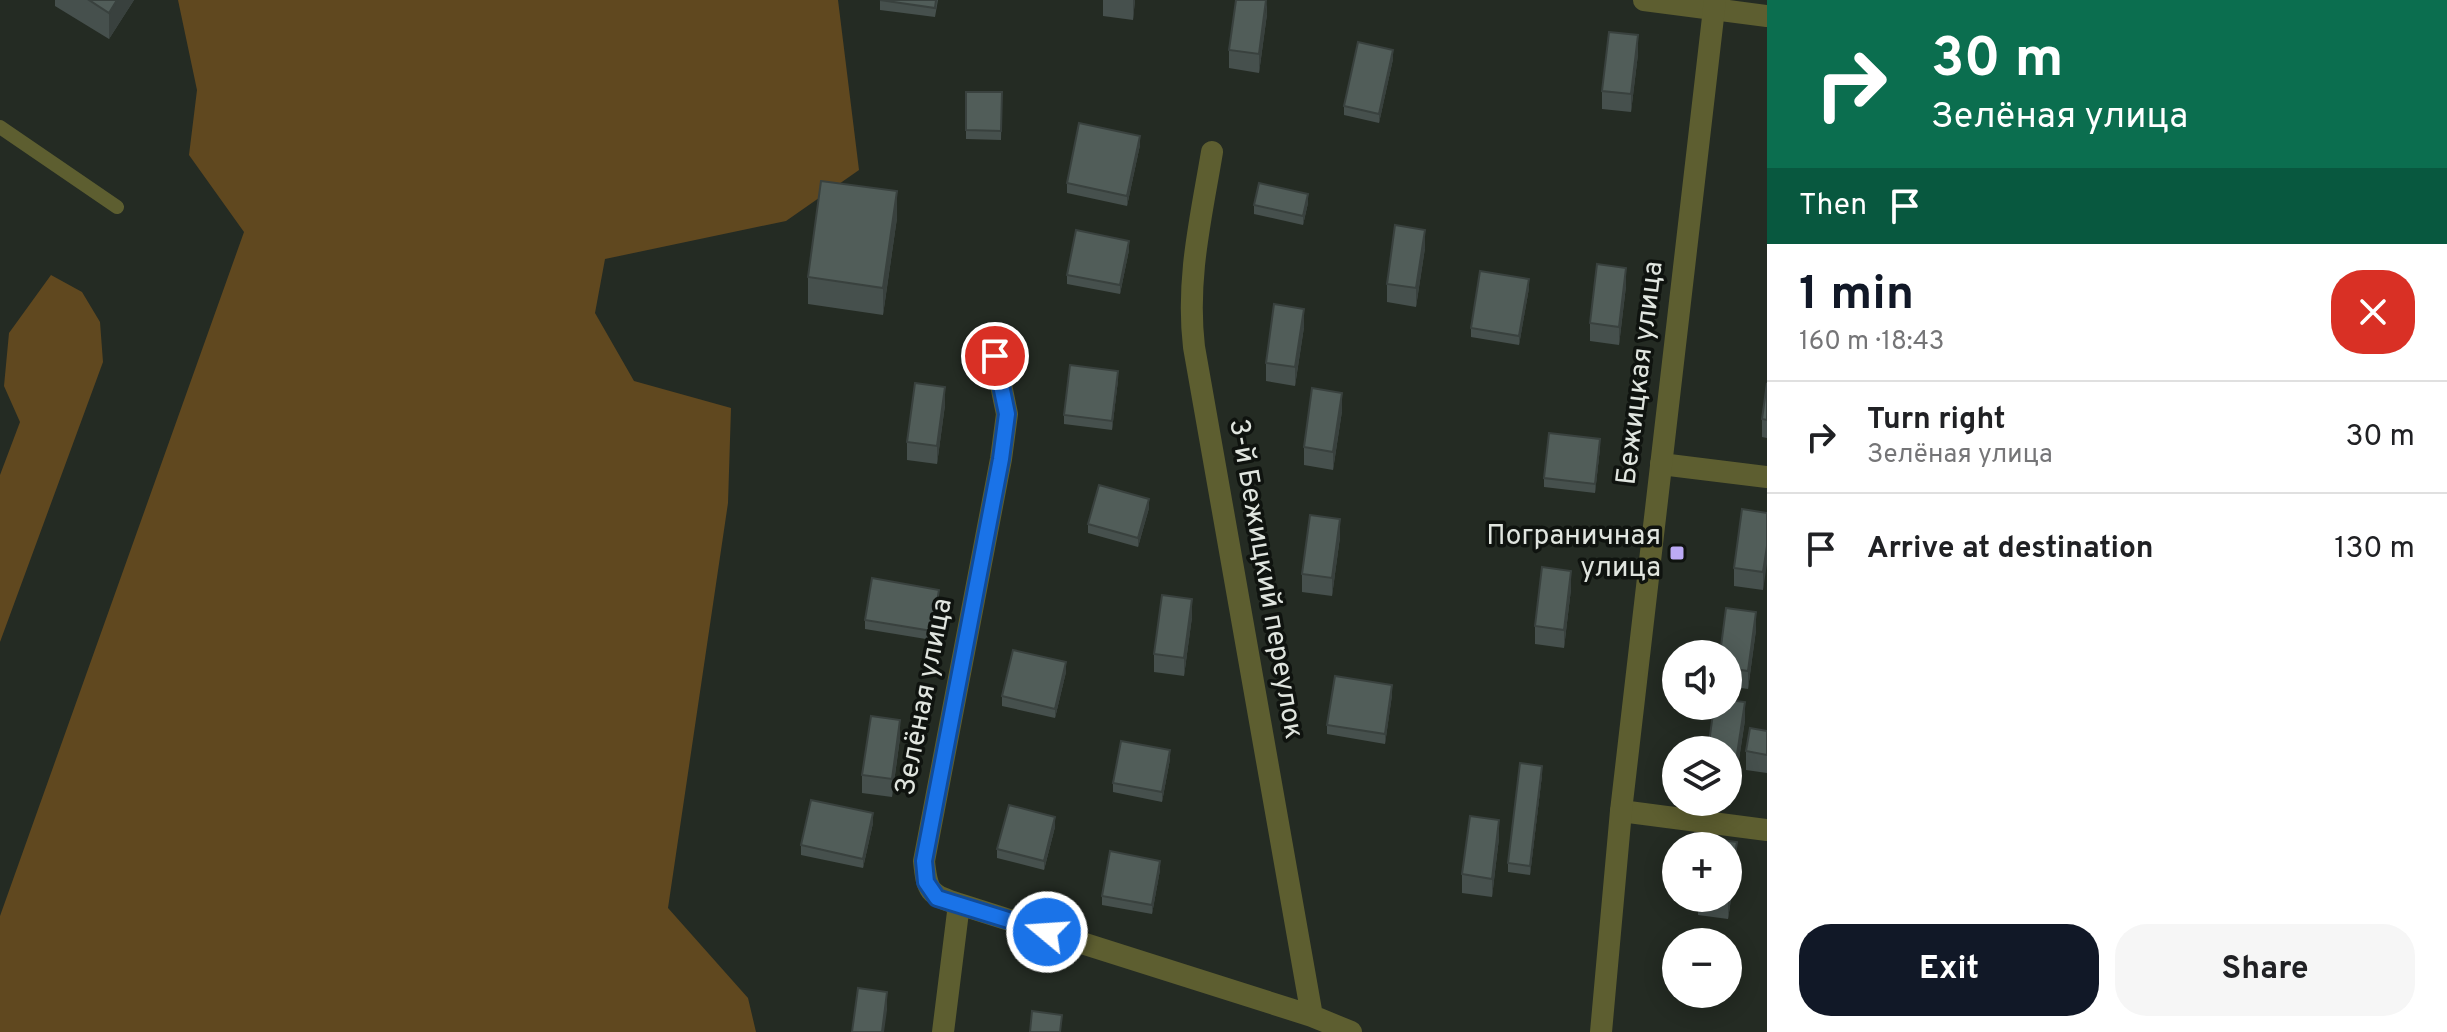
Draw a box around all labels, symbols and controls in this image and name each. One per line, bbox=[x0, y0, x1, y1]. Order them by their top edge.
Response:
text: 30 m bbox=[1931, 26, 2064, 96]
icon: right bbox=[1799, 32, 1903, 136]
text: Зелёная улица bbox=[1931, 95, 2188, 141]
icon: arrive bbox=[1883, 184, 1927, 228]
text: Then bbox=[1799, 188, 1867, 225]
street label: Бежицкая улица bbox=[1609, 259, 1673, 487]
text: 1 min bbox=[1799, 266, 1914, 326]
button: close bbox=[2331, 270, 2415, 354]
pin bbox=[961, 322, 1029, 390]
text: 160 m · 18:43 bbox=[1799, 326, 1945, 359]
icon: arrive bbox=[973, 334, 1017, 378]
text: Turn right bbox=[1867, 402, 2005, 439]
icon: right bbox=[1799, 415, 1843, 459]
street label: 3-й Бежицкий переулок bbox=[1219, 416, 1311, 742]
text: 30 m bbox=[2346, 419, 2415, 456]
text: Зелёная улица bbox=[1867, 439, 2053, 472]
place label: Пограничная улица bbox=[1486, 519, 1661, 587]
icon: arrive bbox=[1799, 527, 1843, 571]
text: Arrive at destination bbox=[1867, 531, 2153, 568]
text: 130 m bbox=[2334, 531, 2415, 568]
marker: Пограничная улица bbox=[1668, 544, 1686, 562]
street label: Зелёная улица bbox=[888, 595, 962, 799]
map controls bbox=[1662, 640, 1742, 1008]
button: sound bbox=[1662, 640, 1742, 720]
button: layers bbox=[1662, 736, 1742, 816]
button: + bbox=[1662, 832, 1742, 912]
position arrow bbox=[1005, 890, 1089, 974]
button: Exit bbox=[1799, 924, 2099, 1016]
button: Share bbox=[2115, 924, 2415, 1016]
button: − bbox=[1662, 928, 1742, 1008]

